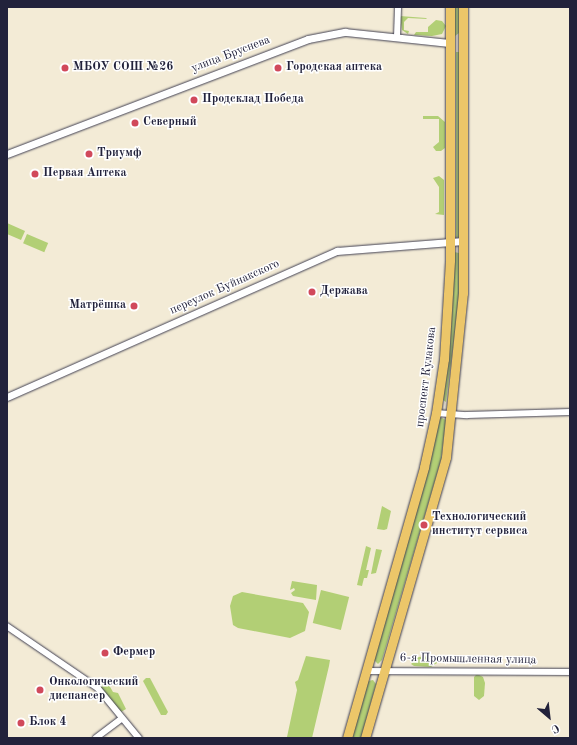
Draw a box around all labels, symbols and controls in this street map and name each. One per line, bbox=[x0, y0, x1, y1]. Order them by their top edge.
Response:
street label: улица Бруснева bbox=[190, 33, 272, 77]
place label: МБОУ СОШ №26 bbox=[73, 61, 173, 75]
place label: Городская аптека bbox=[286, 61, 382, 75]
marker: МБОУ СОШ №26 bbox=[60, 63, 70, 73]
marker: Городская аптека bbox=[273, 63, 283, 73]
place label: Продсклад Победа bbox=[202, 93, 304, 107]
marker: Продсклад Победа bbox=[189, 95, 199, 105]
place label: Северный bbox=[143, 116, 197, 130]
marker: Северный bbox=[130, 118, 140, 128]
place label: Триумф bbox=[97, 147, 142, 161]
marker: Триумф bbox=[84, 149, 94, 159]
place label: Первая Аптека bbox=[43, 167, 127, 181]
marker: Первая Аптека bbox=[30, 169, 40, 179]
street label: переулок Буйнакского bbox=[168, 257, 282, 319]
place label: Держава bbox=[320, 285, 368, 299]
marker: Держава bbox=[307, 287, 317, 297]
place label: Матрёшка bbox=[69, 299, 126, 313]
marker: Матрёшка bbox=[129, 301, 139, 311]
street label: проспект Кулакова bbox=[414, 326, 440, 428]
place label: Технологический институт сервиса bbox=[432, 511, 528, 539]
marker: Технологический институт сервиса bbox=[419, 520, 429, 530]
place label: Фермер bbox=[113, 646, 155, 660]
marker: Фермер bbox=[100, 648, 110, 658]
street label: 6-я Промышленная улица bbox=[399, 652, 537, 668]
place label: Онкологический диспансер bbox=[49, 676, 138, 704]
marker: Онкологический диспансер bbox=[34, 684, 46, 696]
north arrow bbox=[529, 697, 569, 737]
place label: Блок 4 bbox=[29, 716, 66, 730]
marker: Блок 4 bbox=[16, 718, 26, 728]
text: С bbox=[549, 721, 561, 735]

